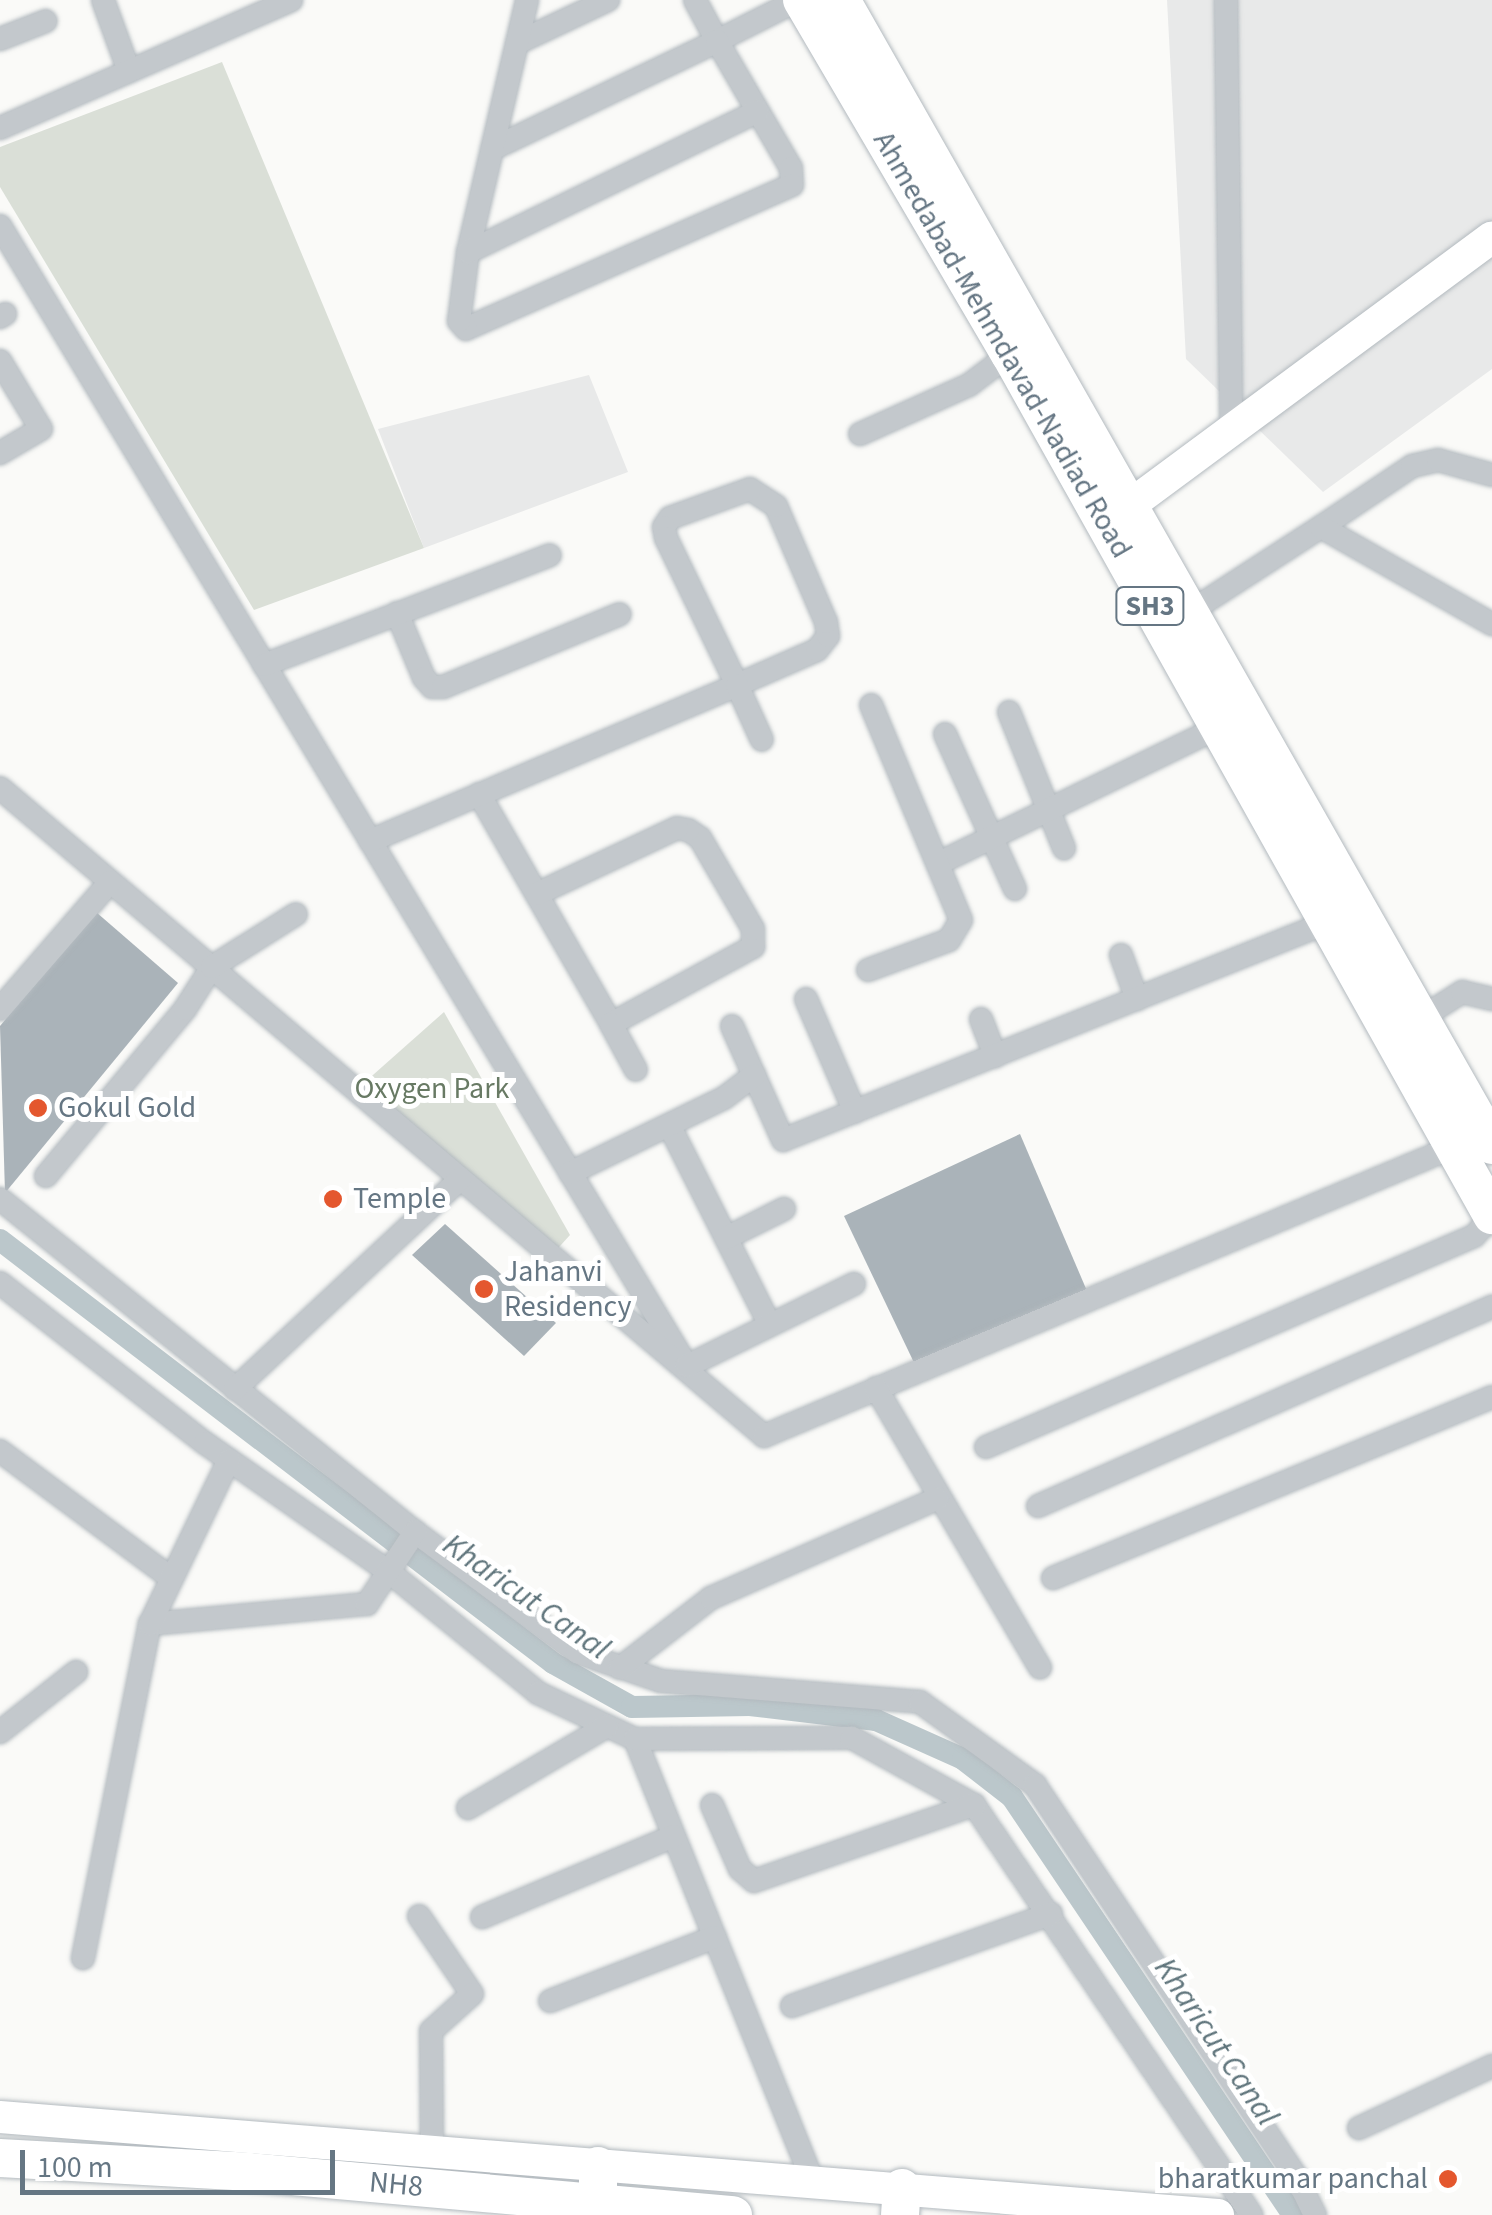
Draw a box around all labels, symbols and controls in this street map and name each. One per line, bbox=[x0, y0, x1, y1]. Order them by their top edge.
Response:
street label: Ahmedabad-Mehmdavad-Nadiad Road bbox=[865, 125, 1139, 565]
road number: SH3 bbox=[1115, 583, 1185, 629]
park label: Oxygen Park bbox=[355, 1071, 509, 1107]
place label: Gokul Gold bbox=[58, 1090, 196, 1126]
marker: Gokul Gold bbox=[27, 1097, 49, 1119]
place label: Temple bbox=[353, 1181, 446, 1217]
marker: Temple bbox=[322, 1188, 344, 1210]
place label: Jahanvi Residency bbox=[504, 1254, 631, 1324]
marker: Jahanvi Residency bbox=[473, 1278, 495, 1300]
water label: Kharicut Canal bbox=[435, 1526, 617, 1668]
water label: Kharicut Canal bbox=[1146, 1951, 1286, 2133]
scale bar bbox=[25, 2130, 340, 2192]
text: 100 m bbox=[37, 2146, 113, 2189]
place label: bharatkumar panchal bbox=[1158, 2161, 1428, 2197]
street label: NH8 bbox=[368, 2165, 424, 2205]
marker: bharatkumar panchal bbox=[1437, 2168, 1459, 2190]

